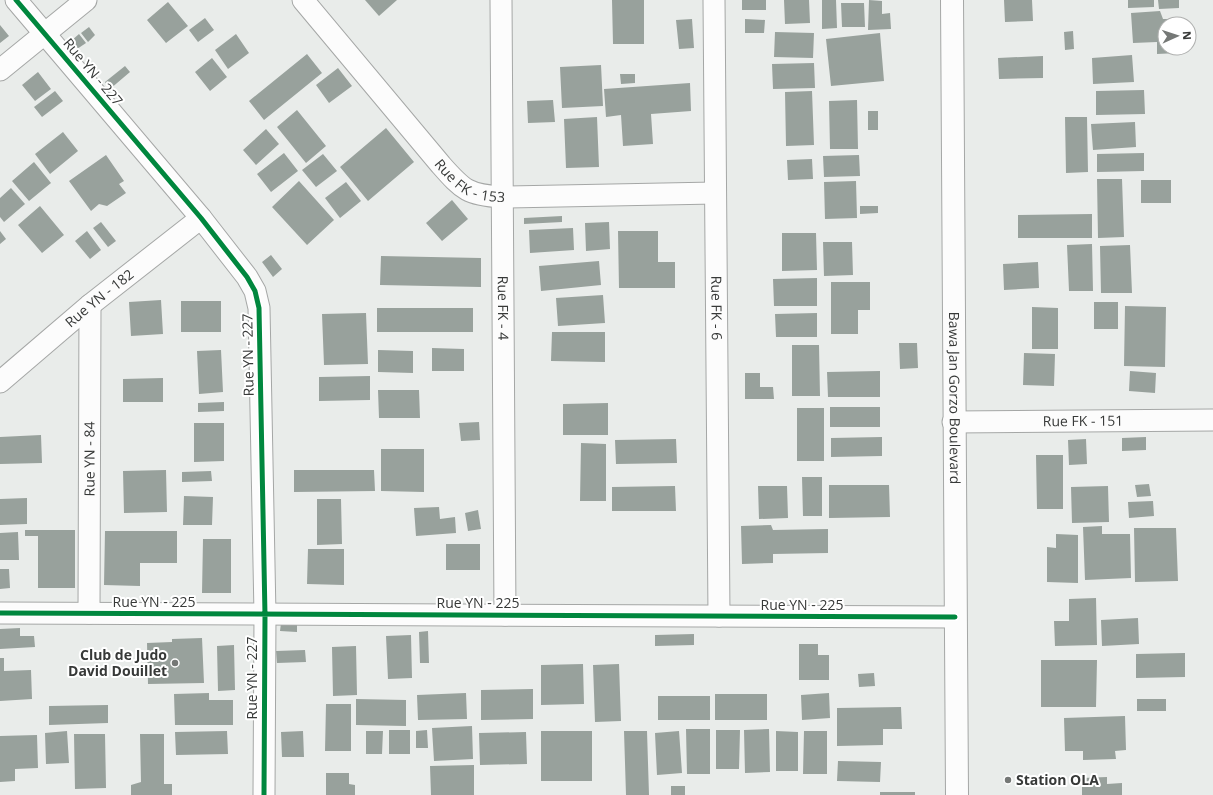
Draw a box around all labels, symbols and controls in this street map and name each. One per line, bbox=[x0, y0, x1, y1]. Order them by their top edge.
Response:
north arrow bbox=[1157, 16, 1197, 56]
text: N bbox=[1180, 31, 1195, 40]
street label: Rue YN - 227 bbox=[59, 34, 127, 110]
street label: Rue FK - 153 bbox=[431, 155, 506, 206]
street label: Rue YN - 182 bbox=[61, 264, 137, 331]
street label: Rue FK - 4 bbox=[494, 276, 513, 340]
street label: Rue FK - 6 bbox=[707, 276, 727, 340]
street label: Bawa Jan Gorzo Boulevard bbox=[945, 312, 965, 484]
street label: Rue YN - 227 bbox=[237, 313, 258, 397]
street label: Rue FK - 151 bbox=[1043, 411, 1123, 430]
street label: Rue YN - 84 bbox=[79, 421, 99, 497]
street label: Rue YN - 225 bbox=[113, 592, 195, 611]
street label: Rue YN - 225 bbox=[437, 593, 519, 612]
street label: Rue YN - 225 bbox=[761, 595, 843, 614]
street label: Rue YN - 227 bbox=[242, 637, 261, 719]
place label: Club de Judo David Douillet bbox=[68, 645, 167, 680]
marker: Club de Judo David Douillet bbox=[170, 658, 180, 668]
place label: Station OLA bbox=[1016, 770, 1099, 789]
marker: Station OLA bbox=[1003, 775, 1013, 785]

